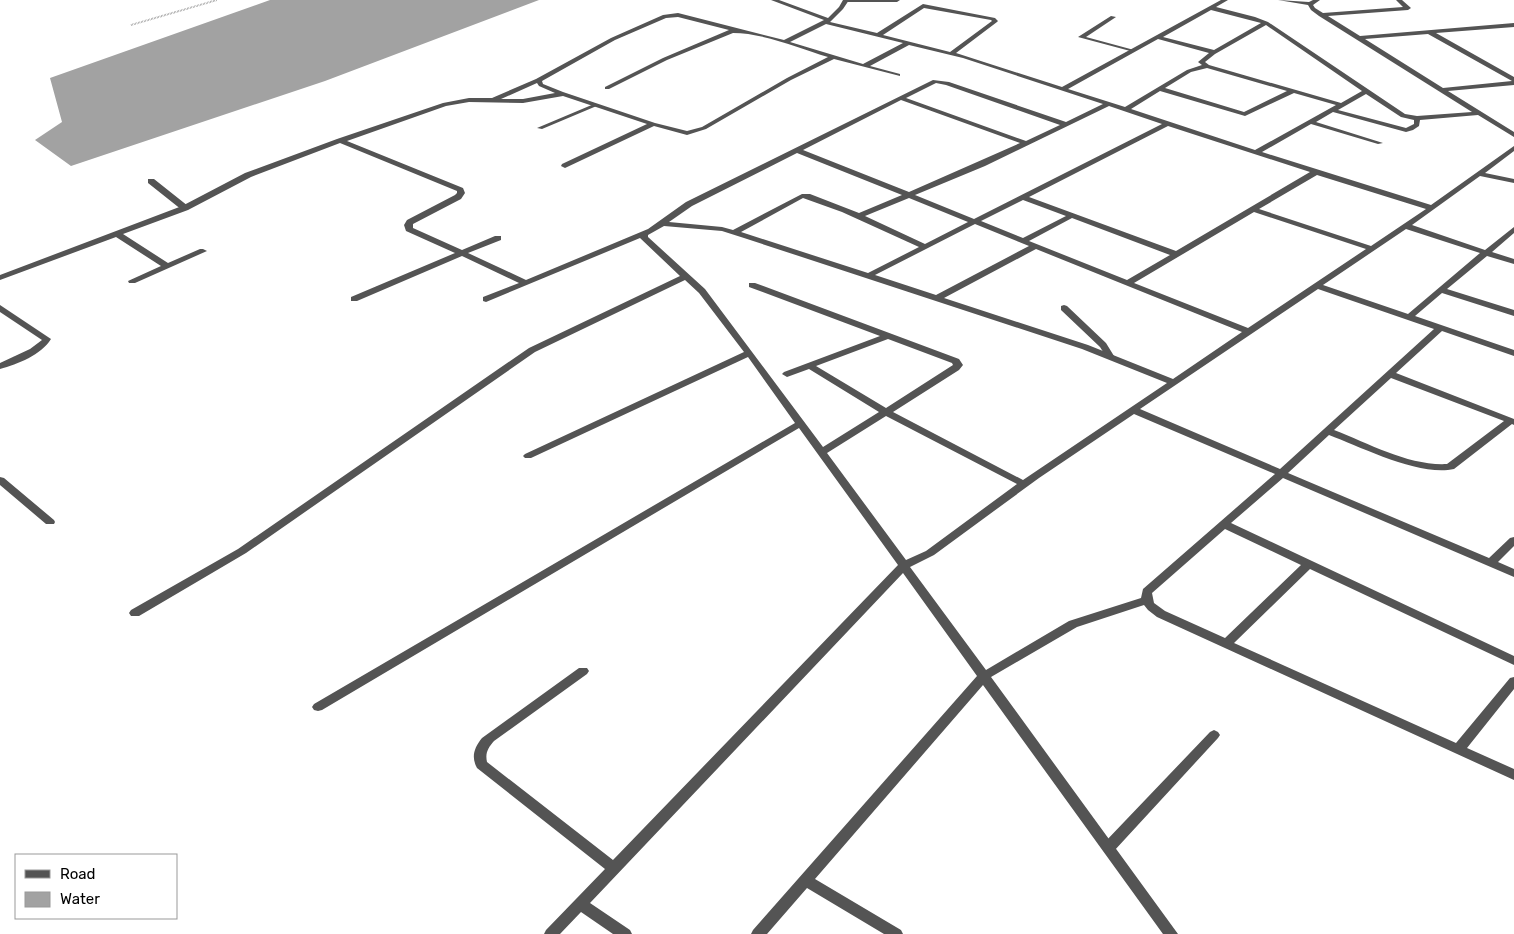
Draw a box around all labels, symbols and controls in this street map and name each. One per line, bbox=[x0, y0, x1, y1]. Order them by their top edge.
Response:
legend bbox=[15, 854, 178, 919]
text: Road bbox=[60, 865, 96, 883]
text: Water bbox=[60, 890, 100, 908]

